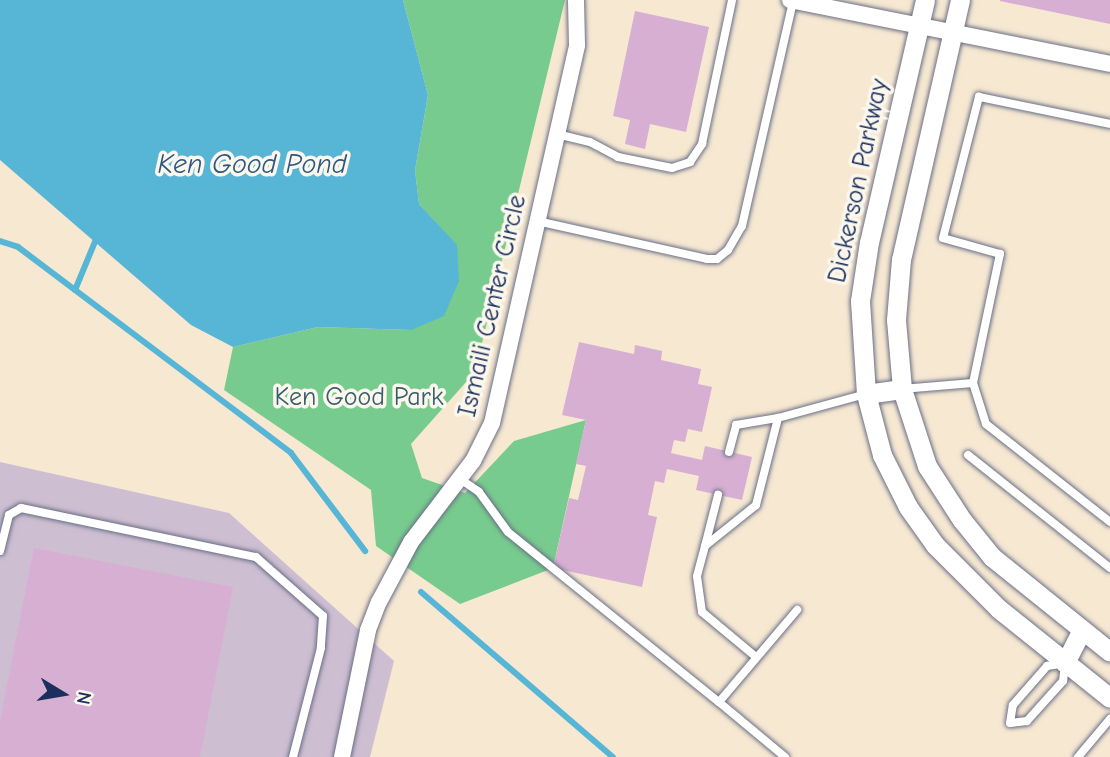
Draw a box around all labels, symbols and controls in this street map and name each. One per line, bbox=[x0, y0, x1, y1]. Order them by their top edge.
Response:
street label: Dickerson Parkway bbox=[822, 76, 896, 286]
water label: Ken Good Pond bbox=[157, 147, 347, 181]
street label: Ismaili Center Circle bbox=[452, 192, 534, 420]
park label: Ken Good Park bbox=[274, 382, 444, 414]
north arrow bbox=[28, 659, 98, 729]
text: N bbox=[72, 690, 96, 706]

